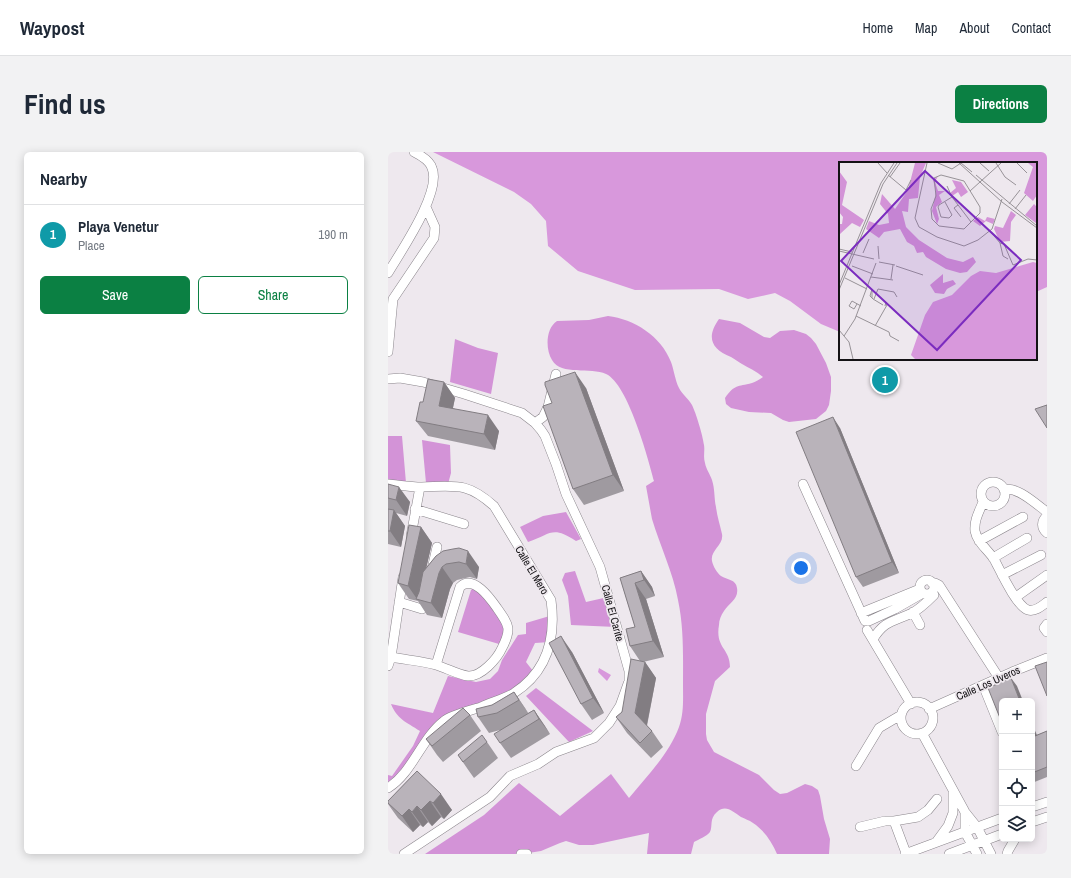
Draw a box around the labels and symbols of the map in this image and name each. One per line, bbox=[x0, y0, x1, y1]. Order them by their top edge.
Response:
inset map bbox=[839, 162, 1037, 360]
pin: 1 bbox=[872, 365, 898, 395]
street label: Calle El Mero bbox=[512, 543, 552, 597]
your location bbox=[791, 558, 811, 578]
street label: Calle El Carite bbox=[599, 583, 627, 643]
street label: Calle Los Uveros bbox=[954, 662, 1023, 703]

